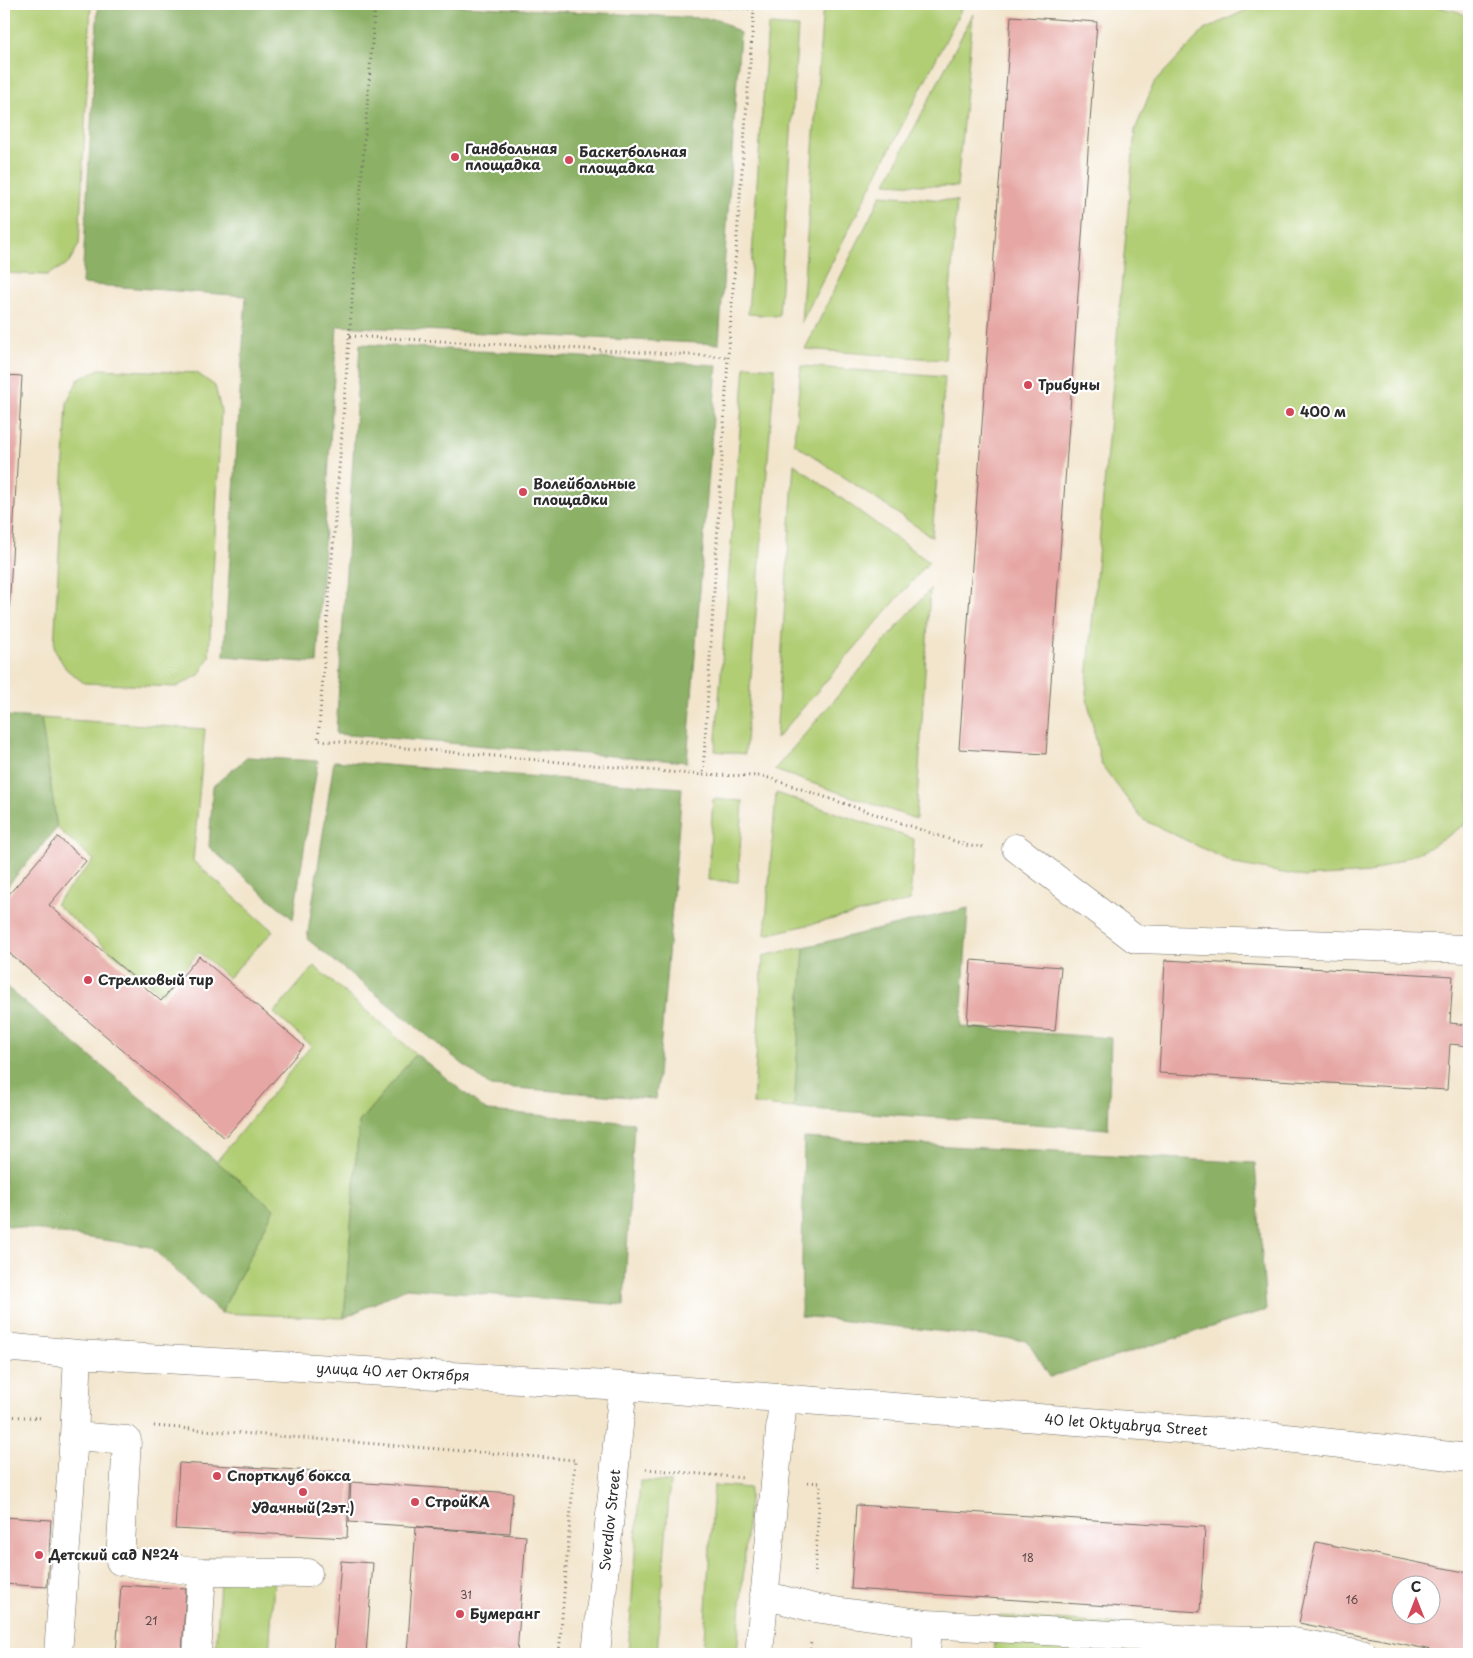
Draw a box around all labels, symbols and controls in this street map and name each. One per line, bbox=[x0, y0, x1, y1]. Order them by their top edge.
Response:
place label: Гандбольная площадка bbox=[465, 138, 558, 175]
place label: Баскетбольная площадка bbox=[579, 141, 687, 178]
marker: Гандбольная площадка bbox=[449, 151, 461, 163]
marker: Баскетбольная площадка bbox=[563, 154, 575, 166]
place label: Трибуны bbox=[1038, 374, 1100, 395]
marker: Трибуны bbox=[1022, 379, 1034, 391]
place label: 400 м bbox=[1300, 401, 1346, 422]
marker: 400 м bbox=[1284, 406, 1296, 418]
place label: Волейбольные площадки bbox=[533, 473, 636, 510]
marker: Волейбольные площадки bbox=[517, 486, 529, 498]
place label: Стрелковый тир bbox=[98, 969, 214, 990]
marker: Стрелковый тир bbox=[82, 974, 94, 986]
street label: улица 40 лет Октября bbox=[316, 1357, 470, 1386]
street label: 40 let Oktyabrya Street bbox=[1044, 1408, 1209, 1441]
place label: Спортклуб бокса bbox=[227, 1465, 352, 1486]
street label: Sverdlov Street bbox=[594, 1468, 625, 1572]
marker: Спортклуб бокса bbox=[211, 1470, 223, 1482]
marker: Удачный(2эт.) bbox=[297, 1486, 309, 1498]
place label: СтройКА bbox=[425, 1491, 490, 1512]
marker: СтройКА bbox=[409, 1496, 421, 1508]
place label: Удачный(2эт.) bbox=[251, 1497, 355, 1518]
place label: Детский сад №24 bbox=[48, 1544, 179, 1565]
marker: Детский сад №24 bbox=[33, 1549, 45, 1561]
house number: 18 bbox=[1022, 1549, 1034, 1566]
north arrow bbox=[1390, 1576, 1440, 1626]
text: С bbox=[1411, 1576, 1421, 1597]
house number: 31 bbox=[460, 1586, 472, 1603]
house number: 16 bbox=[1346, 1591, 1359, 1608]
place label: Бумеранг bbox=[470, 1603, 540, 1624]
marker: Бумеранг bbox=[454, 1608, 466, 1620]
house number: 21 bbox=[145, 1612, 157, 1629]

